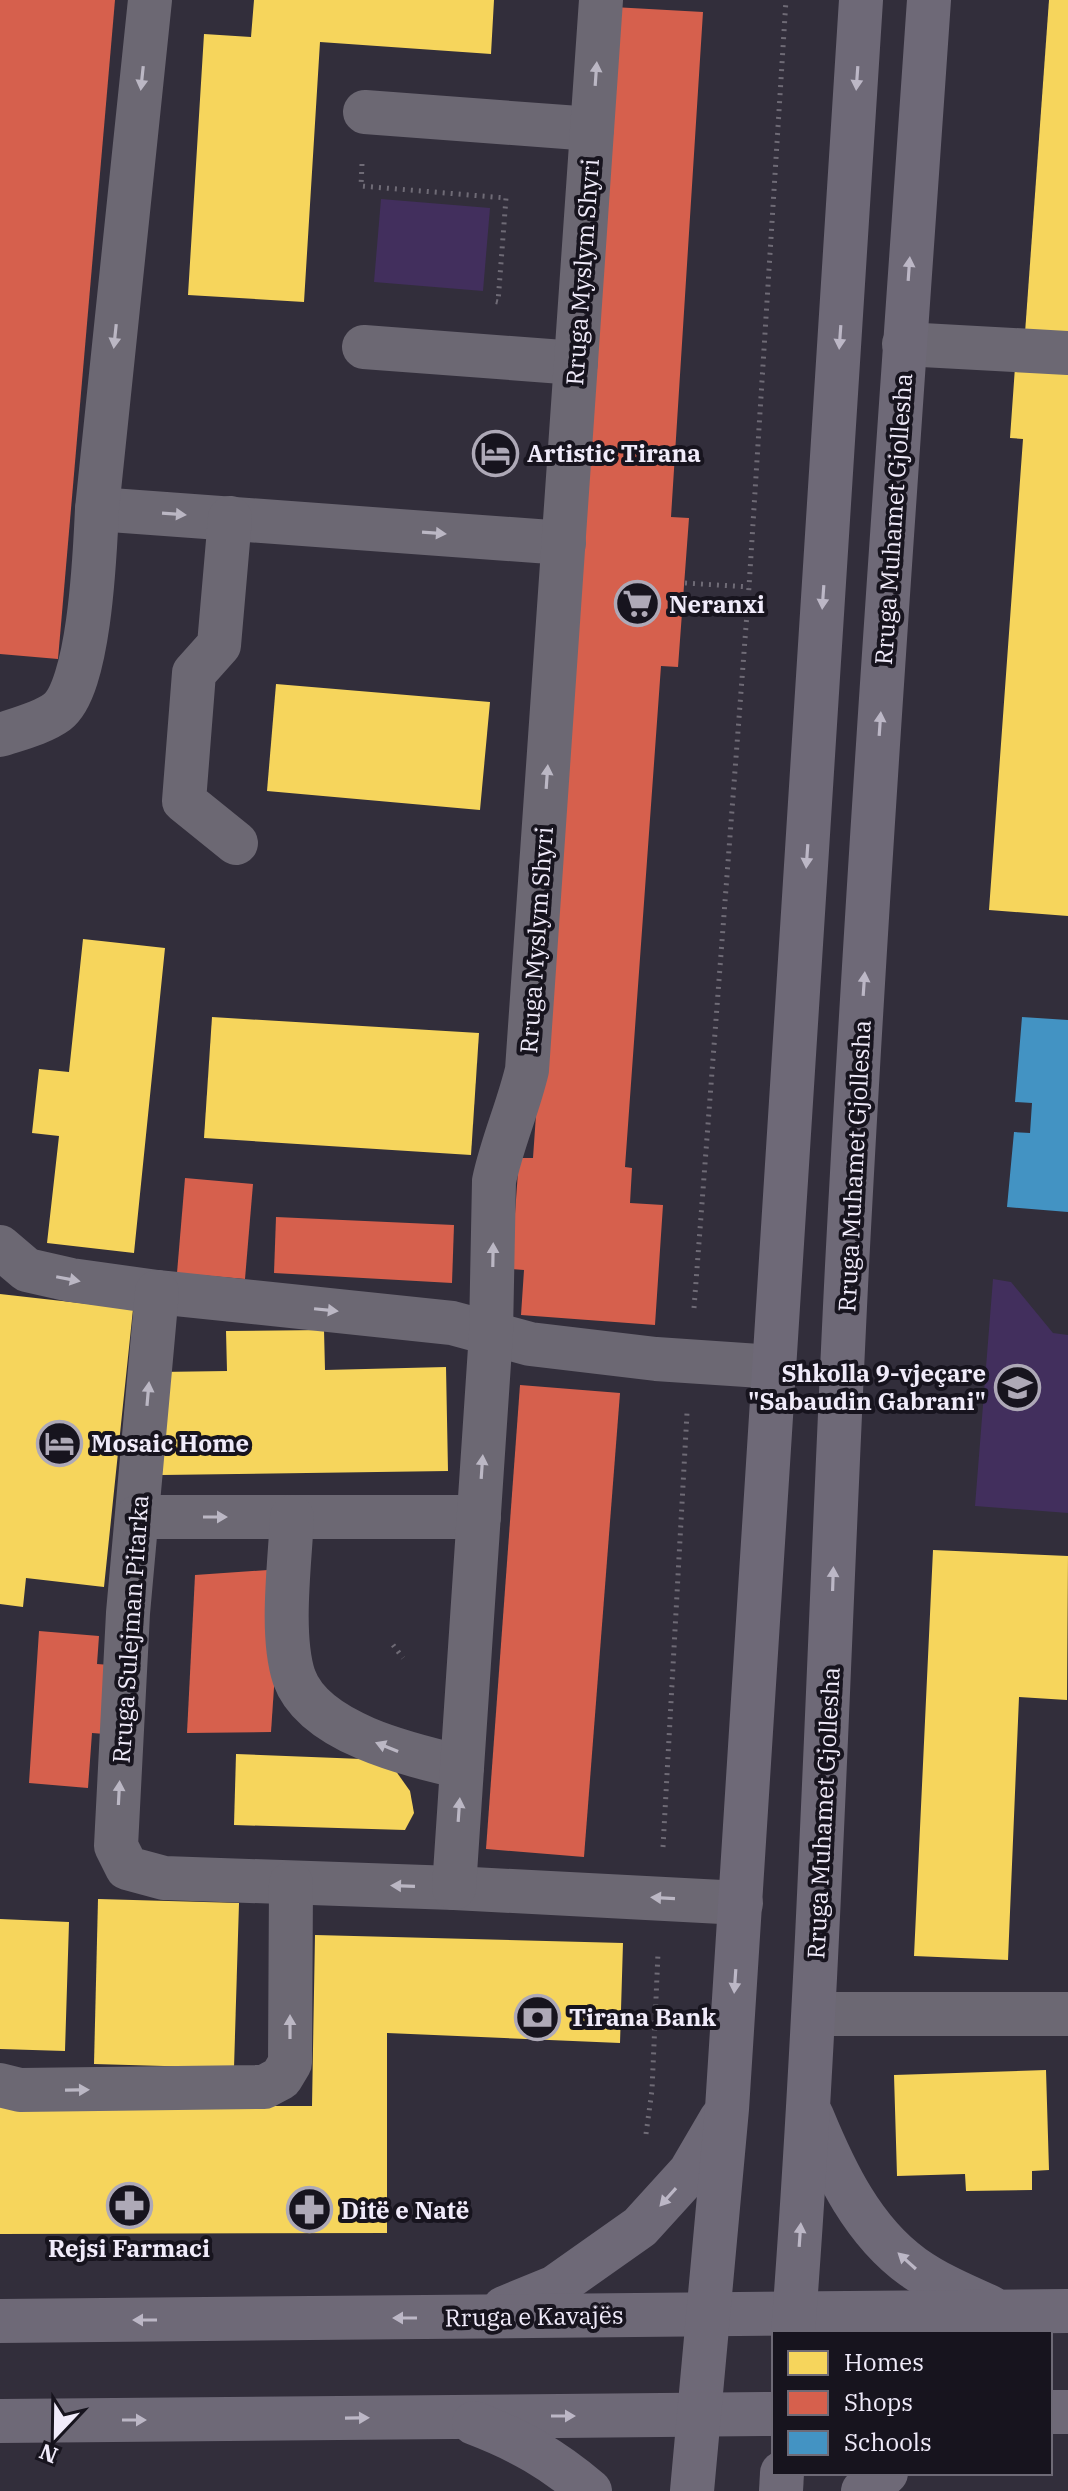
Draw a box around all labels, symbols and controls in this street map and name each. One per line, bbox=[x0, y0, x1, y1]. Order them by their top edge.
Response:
one-way arrow bbox=[590, 61, 603, 86]
one-way arrow bbox=[135, 65, 148, 90]
one-way arrow bbox=[850, 66, 863, 91]
street label: Rruga Myslym Shyri bbox=[558, 158, 606, 386]
one-way arrow bbox=[903, 256, 916, 281]
one-way arrow bbox=[108, 324, 121, 349]
one-way arrow bbox=[833, 325, 846, 350]
street label: Rruga Muhamet Gjollesha bbox=[867, 372, 919, 666]
hotel icon: Artistic Tirana bbox=[472, 429, 520, 477]
place label: Artistic Tirana bbox=[527, 437, 701, 469]
one-way arrow bbox=[162, 508, 187, 521]
one-way arrow bbox=[422, 527, 447, 540]
supermarket icon: Neranxi bbox=[614, 580, 662, 628]
one-way arrow bbox=[817, 585, 830, 610]
place label: Neranxi bbox=[669, 588, 765, 620]
one-way arrow bbox=[874, 711, 887, 736]
one-way arrow bbox=[541, 764, 554, 789]
street label: Rruga Myslym Shyri bbox=[512, 826, 560, 1054]
one-way arrow bbox=[800, 844, 813, 869]
one-way arrow bbox=[858, 971, 871, 996]
street label: Rruga Muhamet Gjollesha bbox=[830, 1019, 878, 1313]
one-way arrow bbox=[486, 1242, 499, 1267]
one-way arrow bbox=[56, 1273, 81, 1286]
one-way arrow bbox=[314, 1303, 339, 1316]
place label: Shkolla 9-vjeçare "Sabaudin Gabrani" bbox=[748, 1357, 986, 1417]
school or university icon: Shkolla 9-vjeçare "Sabaudin Gabrani" bbox=[993, 1363, 1041, 1411]
one-way arrow bbox=[142, 1381, 155, 1406]
hotel icon: Mosaic Home bbox=[36, 1419, 84, 1467]
place label: Mosaic Home bbox=[91, 1427, 249, 1459]
one-way arrow bbox=[476, 1454, 489, 1479]
street label: Rruga Sulejman Pitarka bbox=[105, 1494, 155, 1764]
one-way arrow bbox=[203, 1511, 228, 1523]
one-way arrow bbox=[827, 1566, 840, 1591]
street label: Rruga Muhamet Gjollesha bbox=[799, 1666, 847, 1960]
one-way arrow bbox=[375, 1740, 399, 1753]
one-way arrow bbox=[112, 1780, 125, 1805]
one-way arrow bbox=[453, 1797, 466, 1822]
one-way arrow bbox=[390, 1880, 415, 1893]
one-way arrow bbox=[650, 1892, 675, 1905]
one-way arrow bbox=[728, 1969, 741, 1994]
bank icon: Tirana Bank bbox=[514, 1993, 562, 2041]
place label: Tirana Bank bbox=[569, 2001, 716, 2033]
one-way arrow bbox=[284, 2014, 296, 2039]
one-way arrow bbox=[65, 2083, 90, 2096]
pharmacy icon: Rejsi Farmaci bbox=[105, 2182, 153, 2230]
pharmacy icon: Ditë e Natë bbox=[286, 2186, 334, 2234]
one-way arrow bbox=[659, 2187, 677, 2206]
place label: Ditë e Natë bbox=[341, 2194, 469, 2226]
one-way arrow bbox=[794, 2222, 807, 2247]
place label: Rejsi Farmaci bbox=[48, 2232, 210, 2264]
one-way arrow bbox=[897, 2253, 917, 2270]
street label: Rruga e Kavajës bbox=[444, 2298, 624, 2334]
one-way arrow bbox=[392, 2311, 417, 2324]
one-way arrow bbox=[132, 2314, 157, 2326]
legend bbox=[772, 2331, 1052, 2475]
text: Homes bbox=[844, 2346, 924, 2378]
text: Shops bbox=[844, 2386, 913, 2418]
north arrow bbox=[16, 2395, 96, 2475]
one-way arrow bbox=[551, 2410, 576, 2423]
one-way arrow bbox=[345, 2412, 370, 2424]
one-way arrow bbox=[122, 2414, 147, 2426]
text: Schools bbox=[844, 2426, 932, 2458]
text: N bbox=[35, 2437, 62, 2471]

